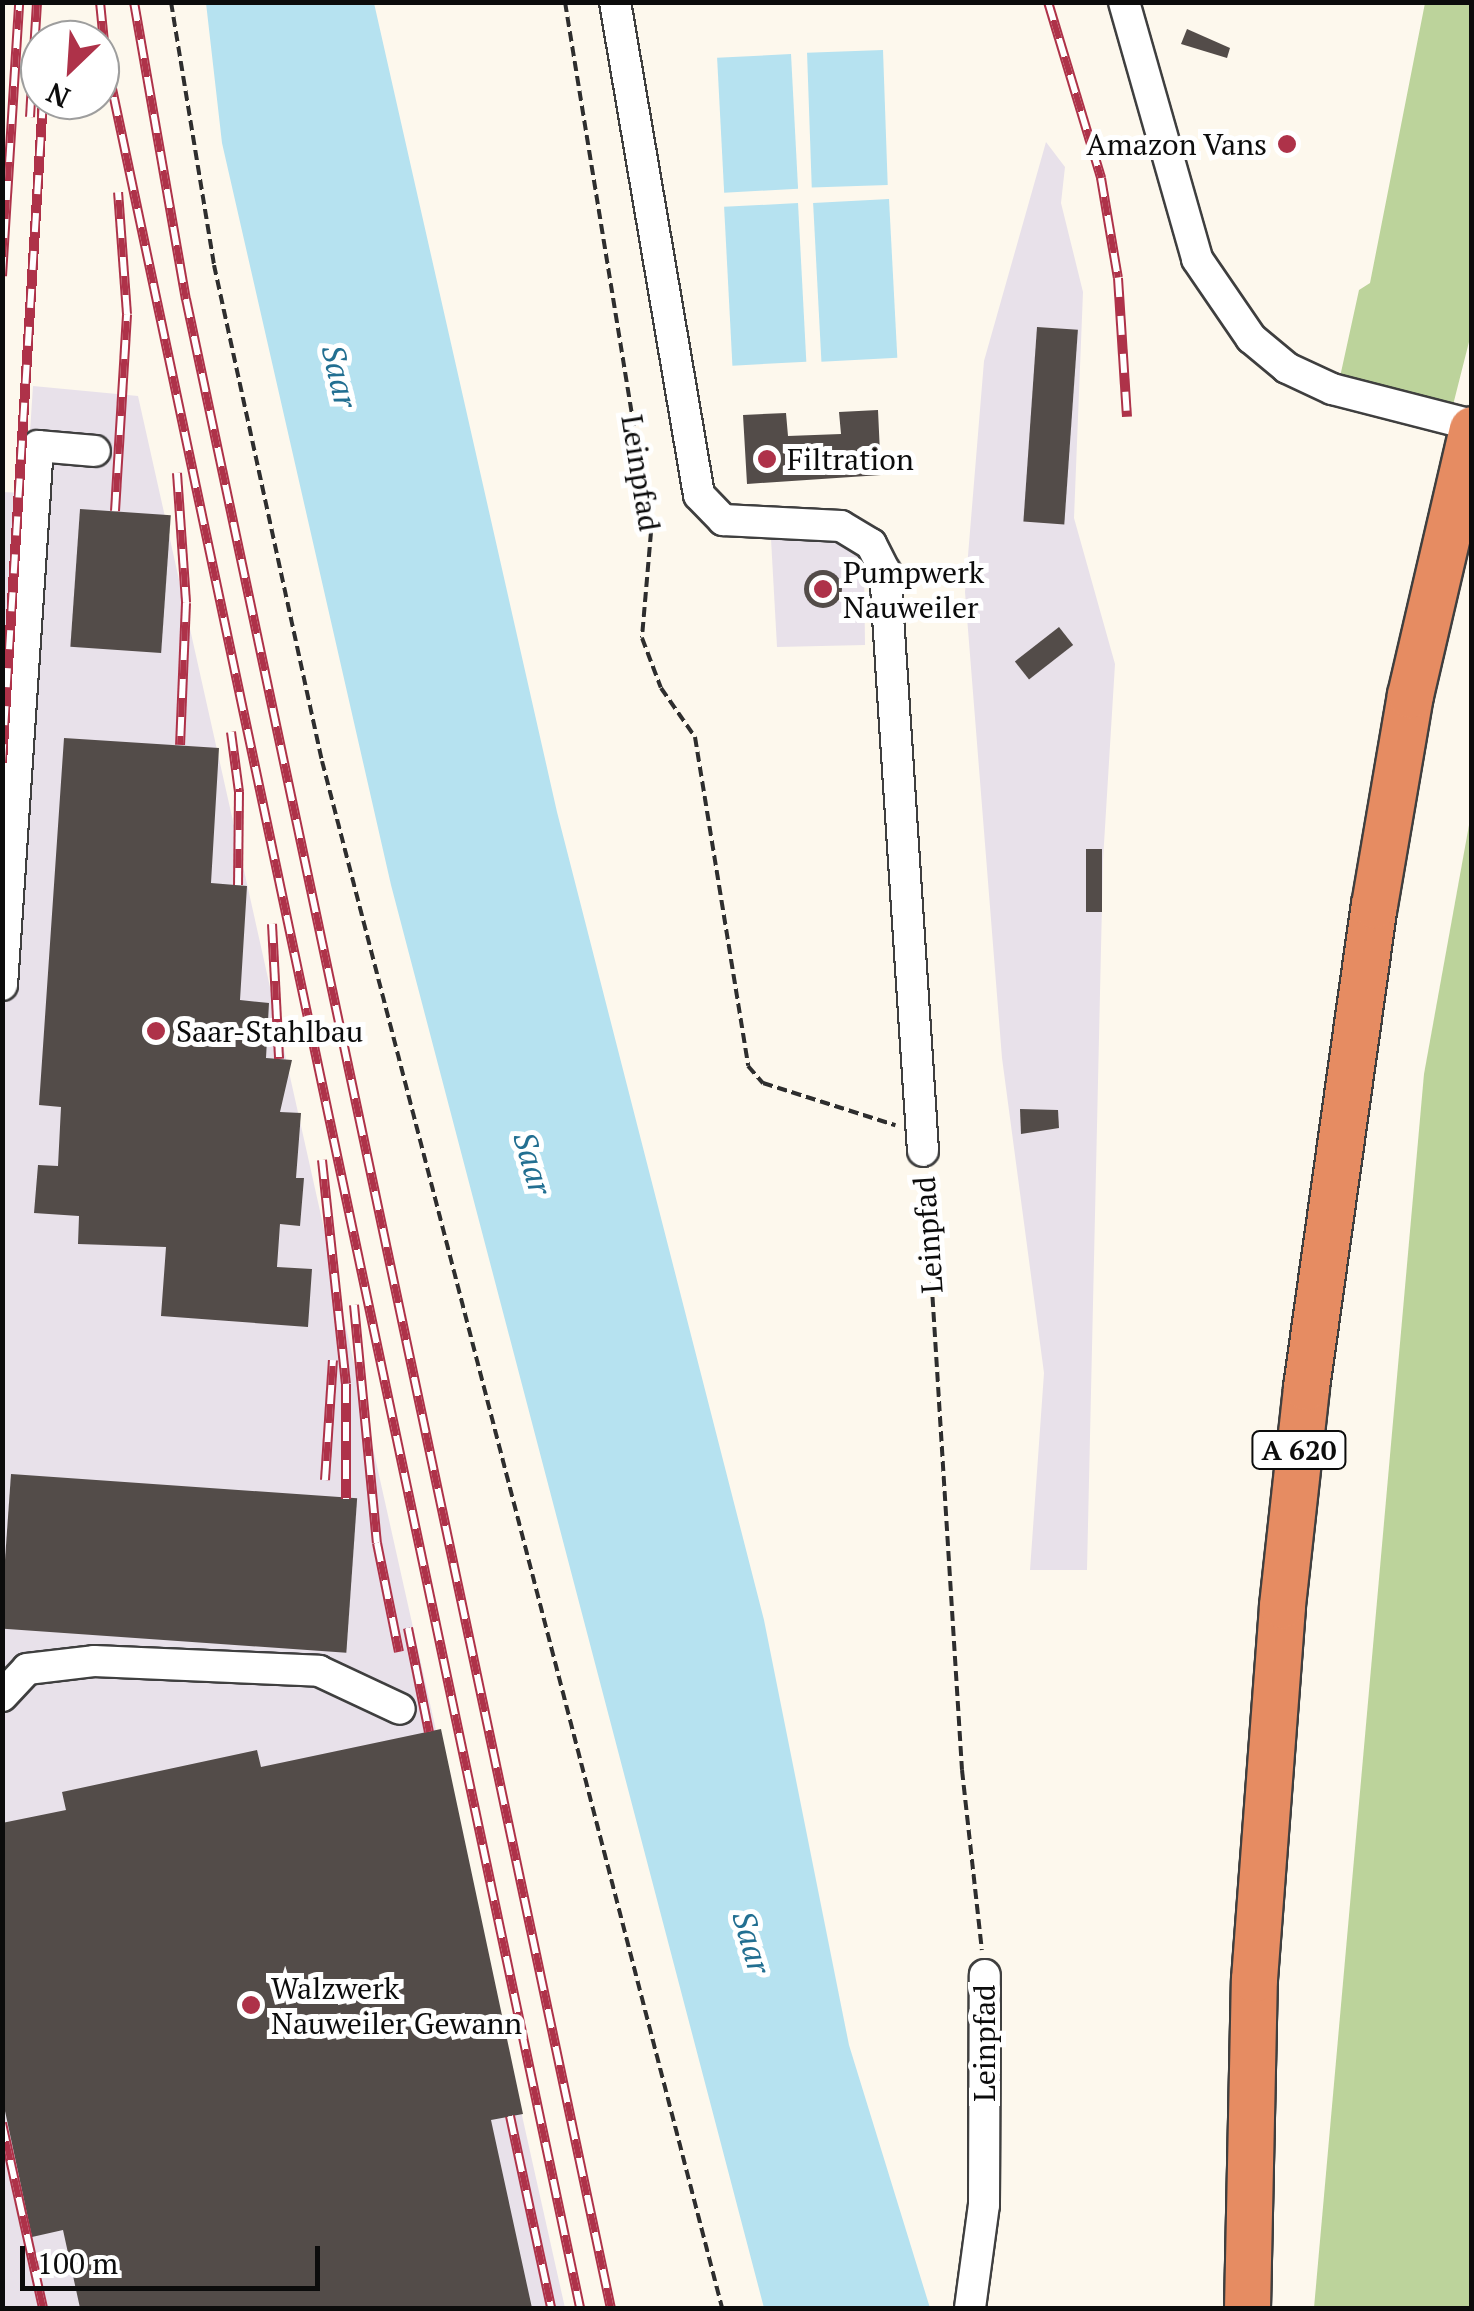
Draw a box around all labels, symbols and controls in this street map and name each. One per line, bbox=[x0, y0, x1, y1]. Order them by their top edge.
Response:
north arrow bbox=[20, 20, 120, 120]
text: N bbox=[41, 75, 75, 117]
place label: Amazon Vans bbox=[1085, 126, 1267, 162]
marker: Amazon Vans bbox=[1276, 133, 1298, 155]
water label: Saar bbox=[314, 341, 366, 411]
street label: Leinpfad bbox=[614, 412, 668, 534]
place label: Filtration bbox=[787, 441, 914, 477]
marker: Filtration bbox=[756, 448, 778, 470]
place label: Pumpwerk Nauweiler bbox=[843, 554, 984, 624]
marker: Pumpwerk Nauweiler bbox=[812, 578, 834, 600]
place label: Saar-Stahlbau bbox=[176, 1013, 363, 1049]
marker: Saar-Stahlbau bbox=[145, 1020, 167, 1042]
water label: Saar bbox=[506, 1127, 560, 1199]
street label: Leinpfad bbox=[906, 1175, 950, 1295]
road number: A 620 bbox=[1249, 1427, 1349, 1473]
water label: Saar bbox=[725, 1906, 779, 1978]
place label: Walzwerk Nauweiler Gewann bbox=[271, 1970, 522, 2040]
street label: Leinpfad bbox=[966, 1984, 1002, 2102]
marker: Walzwerk Nauweiler Gewann bbox=[240, 1994, 262, 2016]
scale bar bbox=[25, 2226, 325, 2288]
text: 100 m bbox=[37, 2243, 118, 2283]

